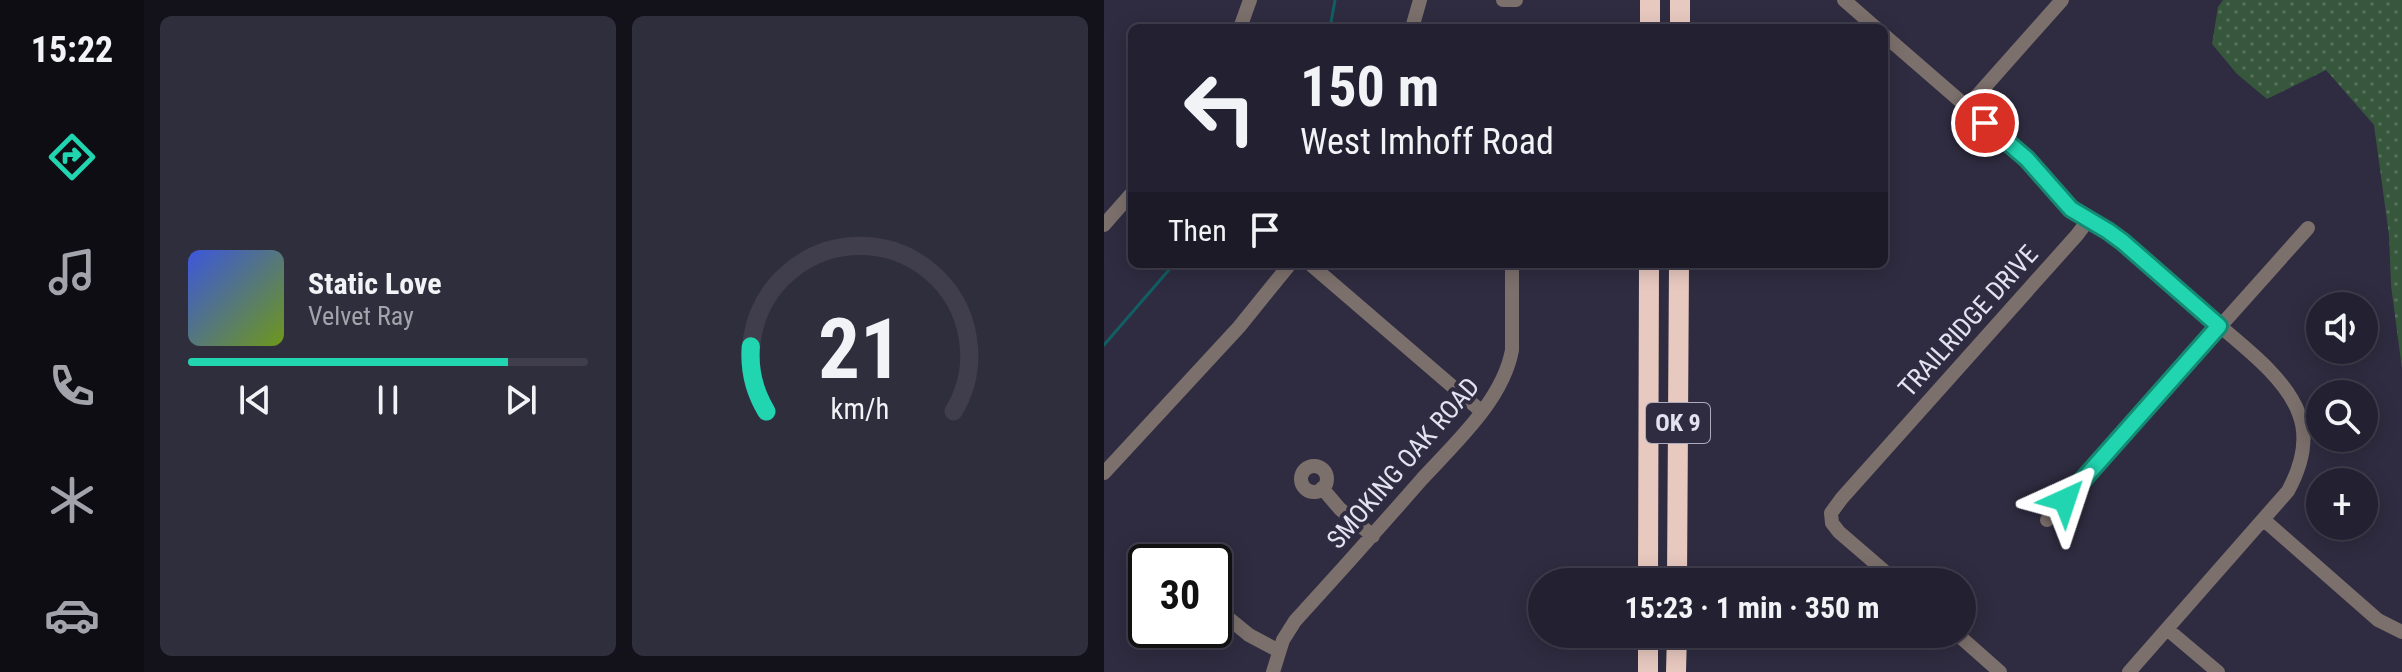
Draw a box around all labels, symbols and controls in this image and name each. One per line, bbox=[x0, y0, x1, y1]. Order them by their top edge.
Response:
text: 15:22 bbox=[31, 29, 113, 71]
text: 150 m bbox=[1300, 54, 1439, 120]
icon: left bbox=[1168, 56, 1272, 160]
pin bbox=[1951, 89, 2019, 157]
icon: arrive bbox=[1963, 101, 2007, 145]
text: West Imhoff Road bbox=[1300, 121, 1554, 163]
icon: directions bbox=[44, 129, 100, 185]
icon: arrive bbox=[1243, 208, 1287, 252]
text: Then bbox=[1168, 213, 1227, 248]
street label: TRAILRIDGE DRIVE bbox=[1892, 239, 2044, 403]
icon: music bbox=[44, 244, 100, 300]
text: Static Love bbox=[308, 266, 442, 301]
map controls bbox=[2306, 292, 2378, 540]
button: sound bbox=[2306, 292, 2378, 364]
text: Velvet Ray bbox=[308, 301, 414, 331]
text: 21 bbox=[818, 301, 902, 398]
icon: phone bbox=[44, 358, 100, 414]
street label: SMOKING OAK ROAD bbox=[1321, 372, 1485, 554]
icon: previous bbox=[233, 378, 277, 422]
icon: pause bbox=[366, 378, 410, 422]
icon: next bbox=[499, 378, 543, 422]
button: search bbox=[2306, 380, 2378, 452]
text: km/h bbox=[831, 392, 889, 426]
road number: OK 9 bbox=[1646, 403, 1710, 443]
position arrow bbox=[2023, 458, 2107, 542]
button: + bbox=[2306, 468, 2378, 540]
icon: climate bbox=[44, 472, 100, 528]
speed limit sign: 30 bbox=[1128, 544, 1232, 648]
icon: car bbox=[44, 587, 100, 643]
text: 15:23 · 1 min · 350 m bbox=[1625, 590, 1879, 625]

